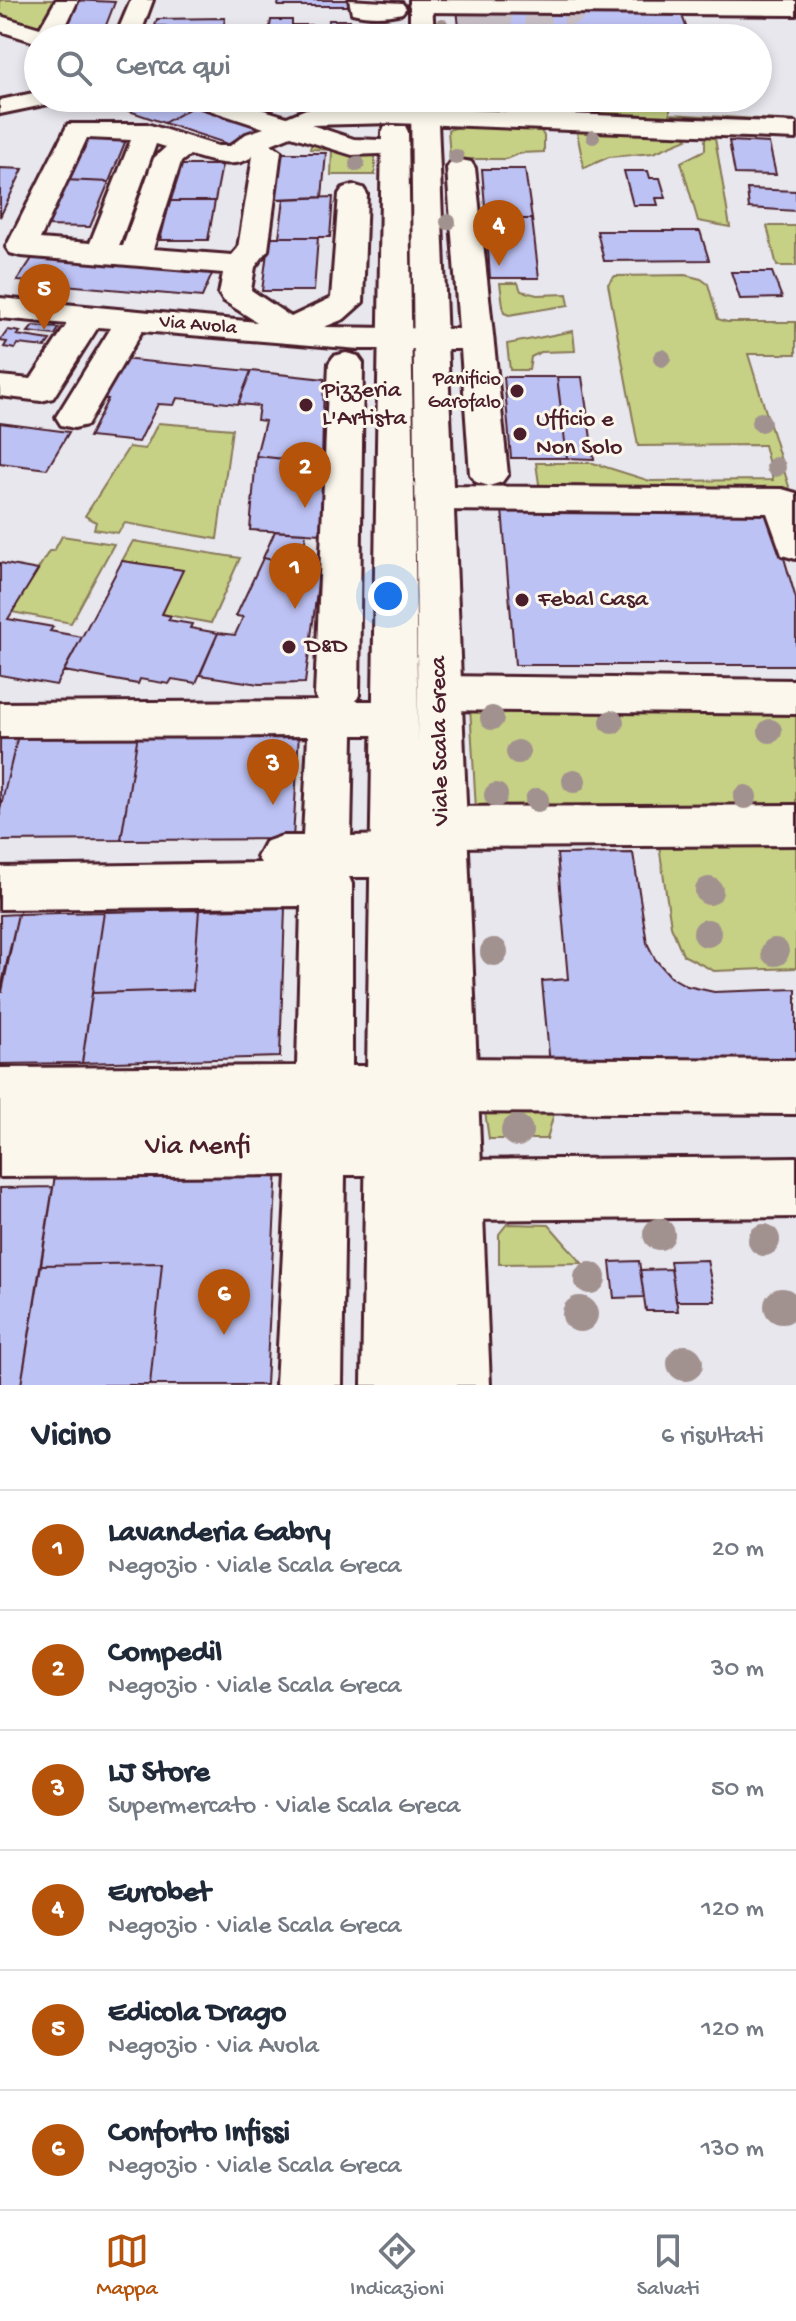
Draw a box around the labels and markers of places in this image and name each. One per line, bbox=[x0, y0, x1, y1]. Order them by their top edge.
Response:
pin: 4 bbox=[473, 200, 525, 266]
pin: 5 bbox=[18, 264, 70, 330]
place label: Panificio Garofalo bbox=[428, 369, 501, 415]
place label: Pizzeria L'Artista bbox=[321, 377, 407, 434]
marker: Panificio Garofalo bbox=[508, 382, 526, 400]
marker: Pizzeria L'Artista bbox=[297, 396, 315, 414]
place label: Ufficio e Non Solo bbox=[536, 406, 623, 463]
marker: Ufficio e Non Solo bbox=[511, 425, 529, 443]
pin: 2 bbox=[279, 442, 331, 508]
pin: 1 bbox=[269, 543, 321, 609]
place label: Febal Casa bbox=[537, 586, 649, 615]
marker: Febal Casa bbox=[513, 591, 531, 609]
place label: D&D bbox=[303, 633, 348, 662]
marker: D&D bbox=[280, 638, 298, 656]
pin: 3 bbox=[247, 739, 299, 805]
pin: 6 bbox=[198, 1269, 250, 1335]

